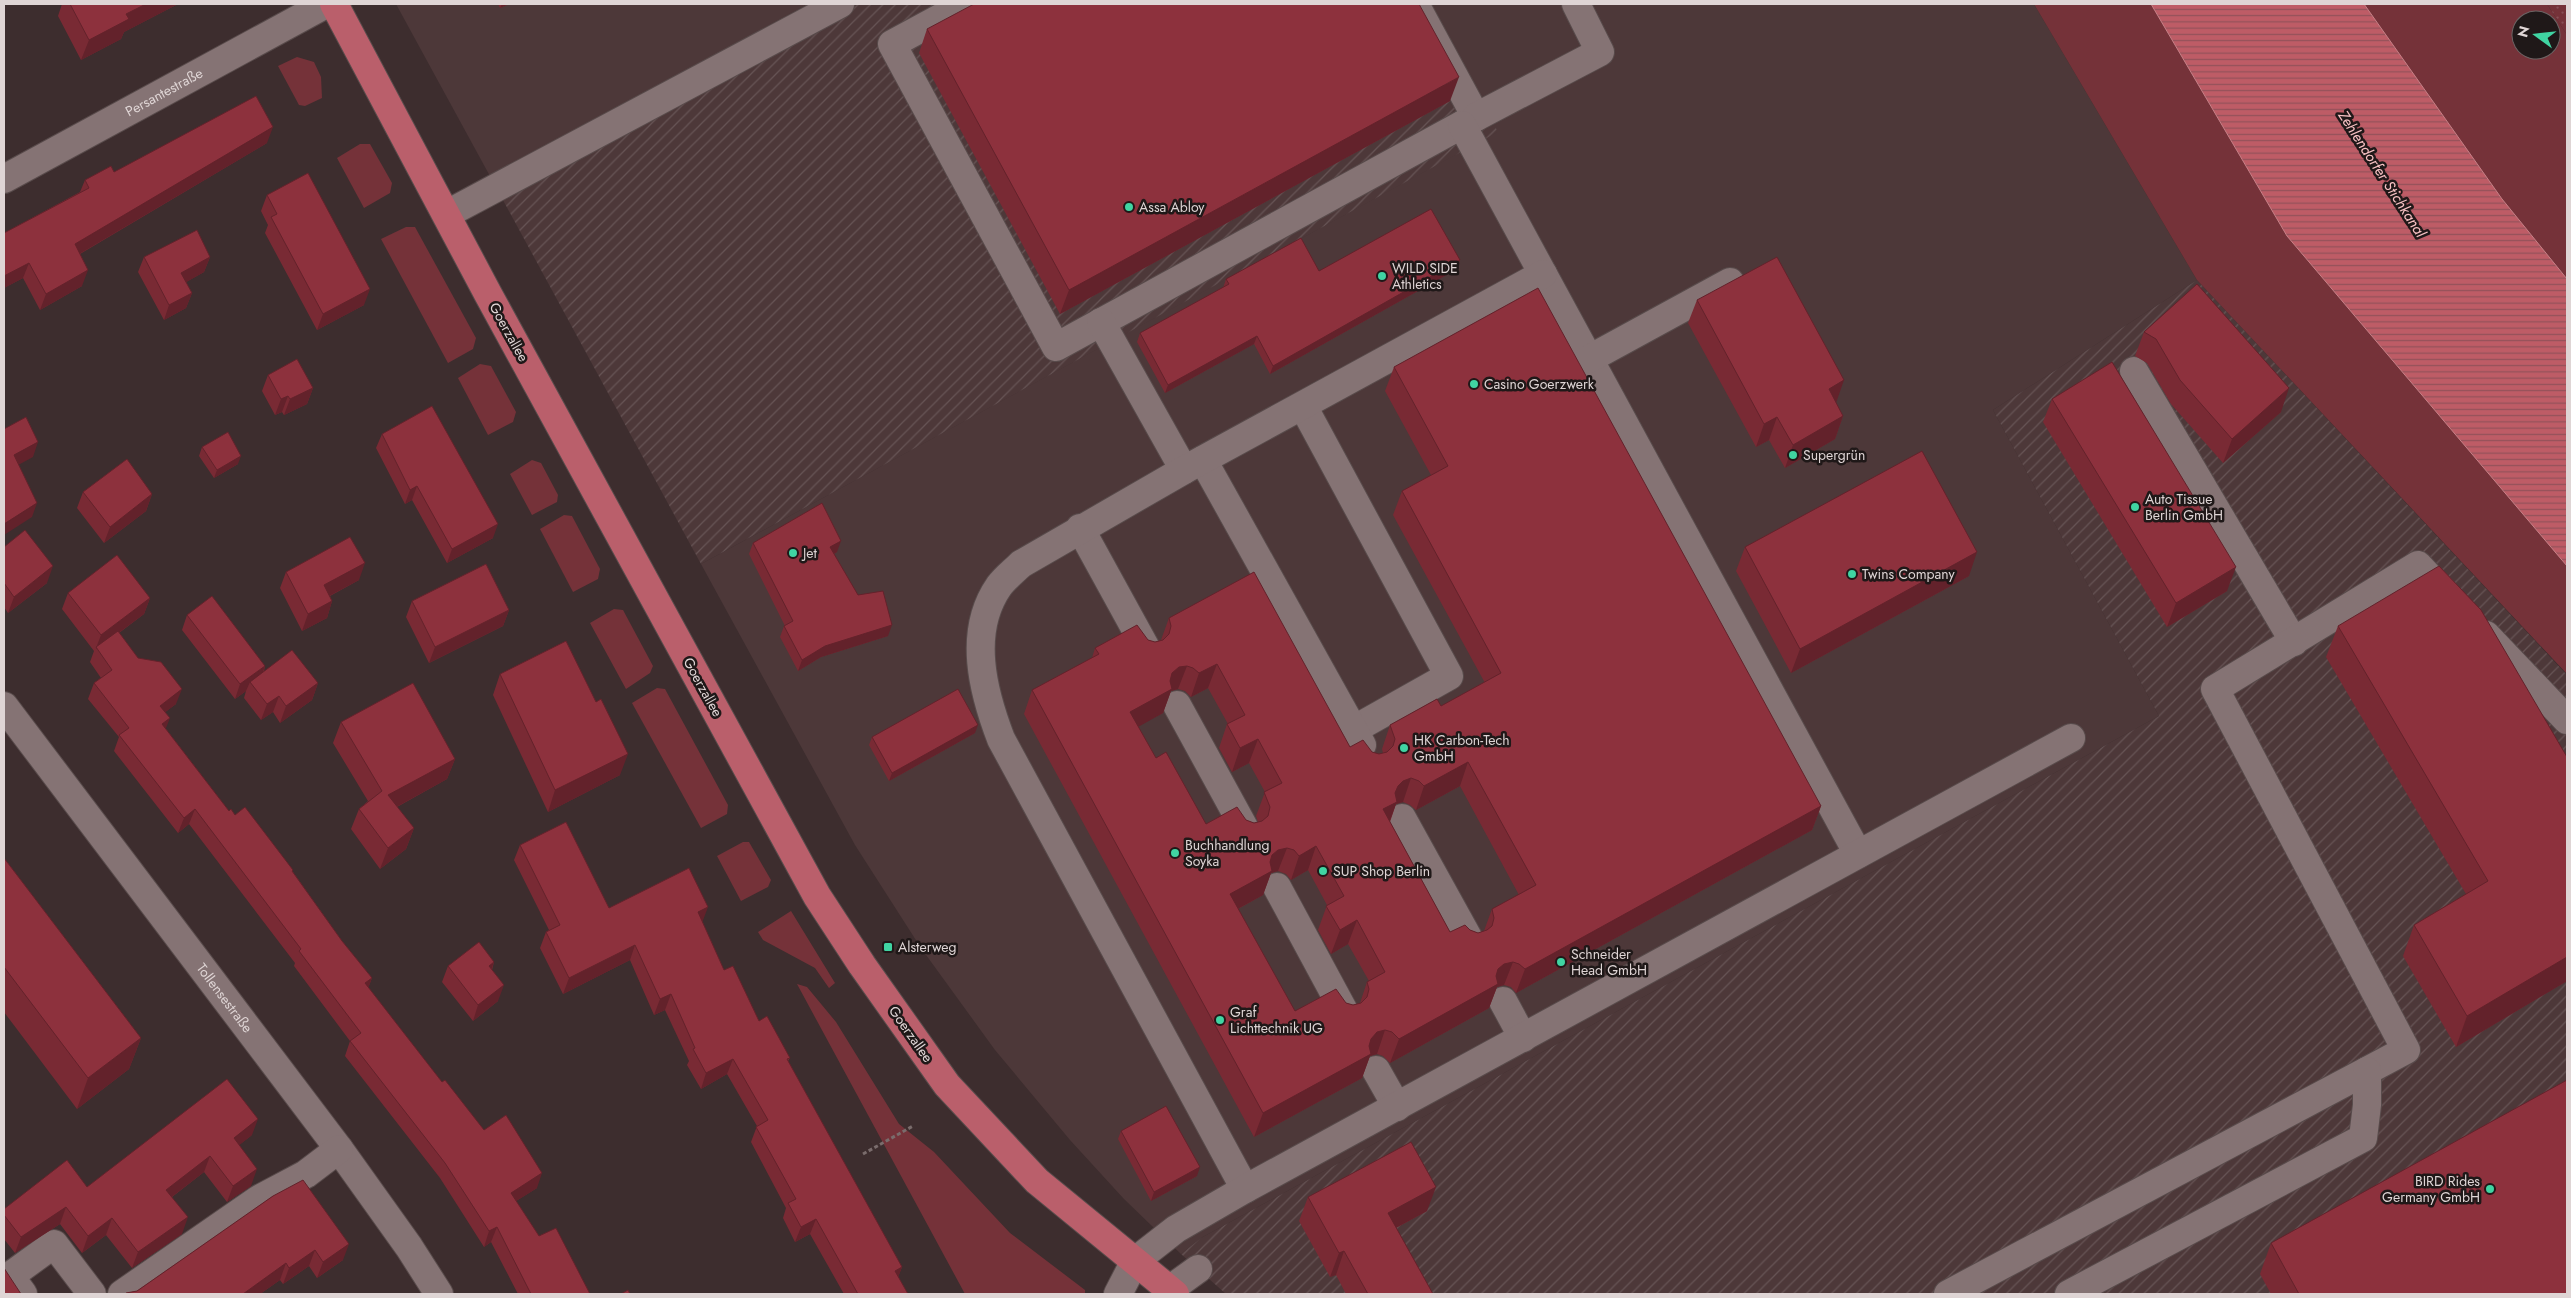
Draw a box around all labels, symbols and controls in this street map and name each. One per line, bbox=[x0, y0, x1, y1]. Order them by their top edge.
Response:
north arrow bbox=[2511, 10, 2561, 60]
text: N bbox=[2512, 24, 2535, 40]
street label: Persantestraße bbox=[122, 63, 206, 121]
water label: Zehlendorfer Stichkanal bbox=[2332, 105, 2432, 242]
place label: Assa Abloy bbox=[1139, 197, 1205, 217]
marker: Assa Abloy bbox=[1123, 201, 1135, 213]
place label: WILD SIDE Athletics bbox=[1392, 258, 1458, 294]
marker: WILD SIDE Athletics bbox=[1376, 270, 1388, 282]
street label: Goerzallee bbox=[485, 299, 533, 365]
place label: Casino Goerzwerk bbox=[1484, 374, 1595, 394]
marker: Casino Goerzwerk bbox=[1468, 378, 1480, 390]
place label: Supergrün bbox=[1803, 445, 1865, 465]
marker: Supergrün bbox=[1787, 449, 1799, 461]
place label: Auto Tissue Berlin GmbH bbox=[2145, 489, 2223, 525]
marker: Auto Tissue Berlin GmbH bbox=[2129, 501, 2141, 513]
place label: Jet bbox=[801, 543, 818, 563]
marker: Jet bbox=[787, 547, 799, 559]
place label: Twins Company bbox=[1862, 564, 1956, 584]
marker: Twins Company bbox=[1846, 568, 1858, 580]
street label: Goerzallee bbox=[679, 654, 727, 720]
place label: HK Carbon-Tech GmbH bbox=[1414, 730, 1510, 766]
marker: HK Carbon-Tech GmbH bbox=[1398, 742, 1410, 754]
place label: Buchhandlung Soyka bbox=[1185, 835, 1270, 871]
marker: Buchhandlung Soyka bbox=[1169, 847, 1181, 859]
place label: SUP Shop Berlin bbox=[1333, 861, 1430, 881]
marker: SUP Shop Berlin bbox=[1317, 865, 1329, 877]
place label: Alsterweg bbox=[898, 937, 956, 957]
marker: Alsterweg bbox=[882, 941, 894, 953]
place label: Schneider Head GmbH bbox=[1571, 944, 1647, 980]
marker: Schneider Head GmbH bbox=[1555, 956, 1567, 968]
street label: Tollensestraße bbox=[192, 959, 258, 1037]
street label: Goerzallee bbox=[884, 1002, 938, 1066]
place label: Graf Lichttechnik UG bbox=[1230, 1002, 1323, 1038]
marker: Graf Lichttechnik UG bbox=[1214, 1014, 1226, 1026]
place label: BIRD Rides Germany GmbH bbox=[2382, 1171, 2480, 1207]
marker: BIRD Rides Germany GmbH bbox=[2484, 1183, 2496, 1195]

